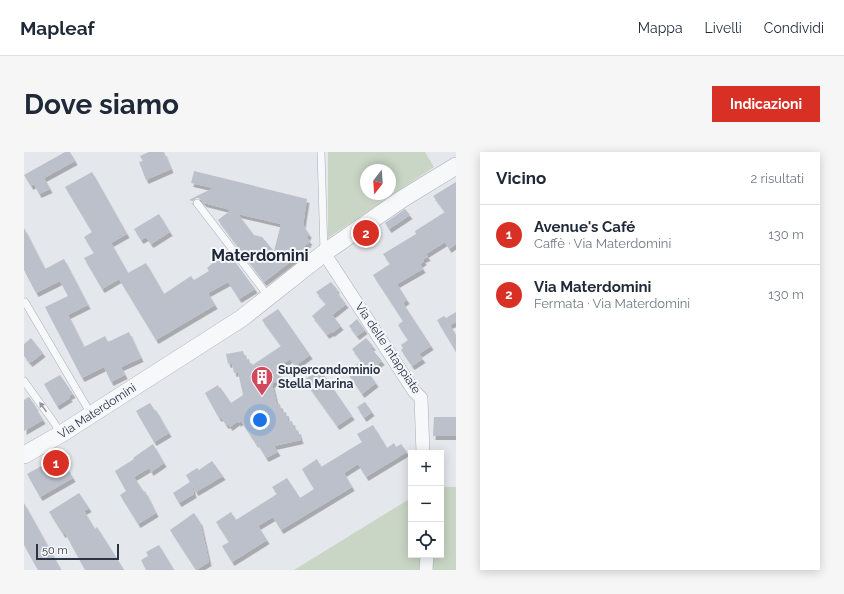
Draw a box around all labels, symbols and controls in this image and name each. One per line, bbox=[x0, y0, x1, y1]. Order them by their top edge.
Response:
text: Mapleaf bbox=[20, 17, 95, 39]
text: Mappa bbox=[638, 20, 683, 36]
text: Livelli bbox=[705, 20, 742, 36]
text: Condividi bbox=[764, 20, 824, 36]
button: Indicazioni bbox=[712, 86, 820, 122]
text: Dove siamo bbox=[24, 88, 179, 121]
north arrow bbox=[360, 164, 396, 200]
text: Vicino bbox=[496, 168, 546, 188]
text: 2 risultati bbox=[750, 171, 804, 186]
pin: 2 bbox=[353, 218, 379, 248]
text: Avenue's Café bbox=[534, 218, 635, 236]
text: 1 bbox=[506, 227, 512, 242]
text: 130 m bbox=[768, 227, 804, 242]
text: Caffè · Via Materdomini bbox=[534, 236, 671, 251]
district label: Materdomini bbox=[211, 246, 309, 265]
text: Via Materdomini bbox=[534, 278, 651, 296]
text: 2 bbox=[505, 287, 513, 302]
text: 130 m bbox=[768, 287, 804, 302]
text: Fermata · Via Materdomini bbox=[534, 296, 690, 311]
street label: Via delle Intappiate bbox=[352, 300, 424, 396]
place label: Supercondominio Stella Marina bbox=[278, 363, 380, 391]
building icon: Supercondominio Stella Marina bbox=[249, 364, 275, 397]
street label: Via Materdomini bbox=[55, 381, 139, 441]
one-way arrow bbox=[39, 402, 47, 412]
your location bbox=[250, 410, 270, 430]
pin: 1 bbox=[43, 448, 69, 478]
map controls bbox=[408, 450, 444, 558]
button: + bbox=[408, 450, 444, 486]
button: − bbox=[408, 486, 444, 522]
button: locate bbox=[408, 522, 444, 558]
scale bar bbox=[36, 542, 119, 561]
text: 50 m bbox=[42, 544, 68, 557]

